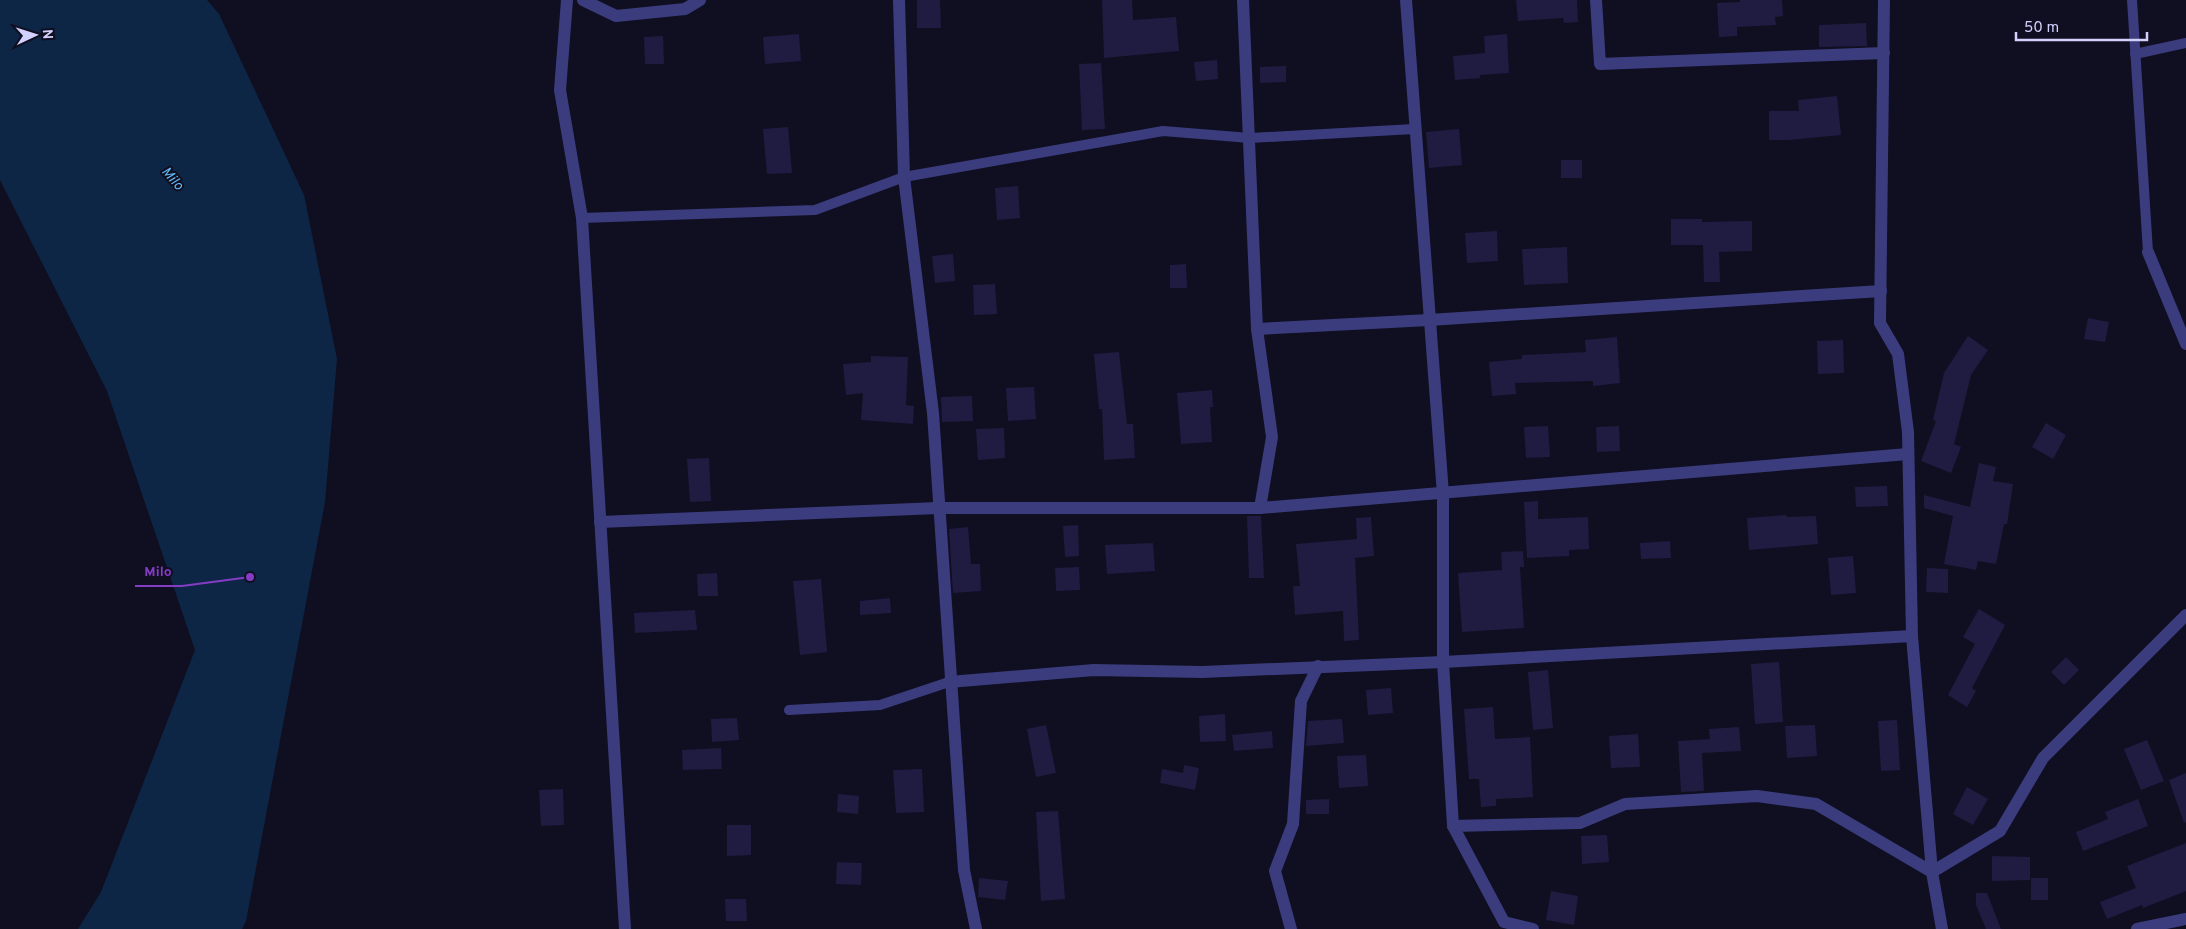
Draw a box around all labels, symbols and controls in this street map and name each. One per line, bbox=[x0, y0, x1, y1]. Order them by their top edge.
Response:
north arrow bbox=[10, 10, 60, 60]
scale bar bbox=[2016, 10, 2147, 42]
text: 50 m bbox=[2024, 19, 2059, 38]
text: N bbox=[38, 29, 55, 40]
water label: Milo bbox=[157, 164, 187, 195]
callout: Milo bbox=[135, 557, 182, 586]
text: Milo bbox=[144, 564, 172, 581]

